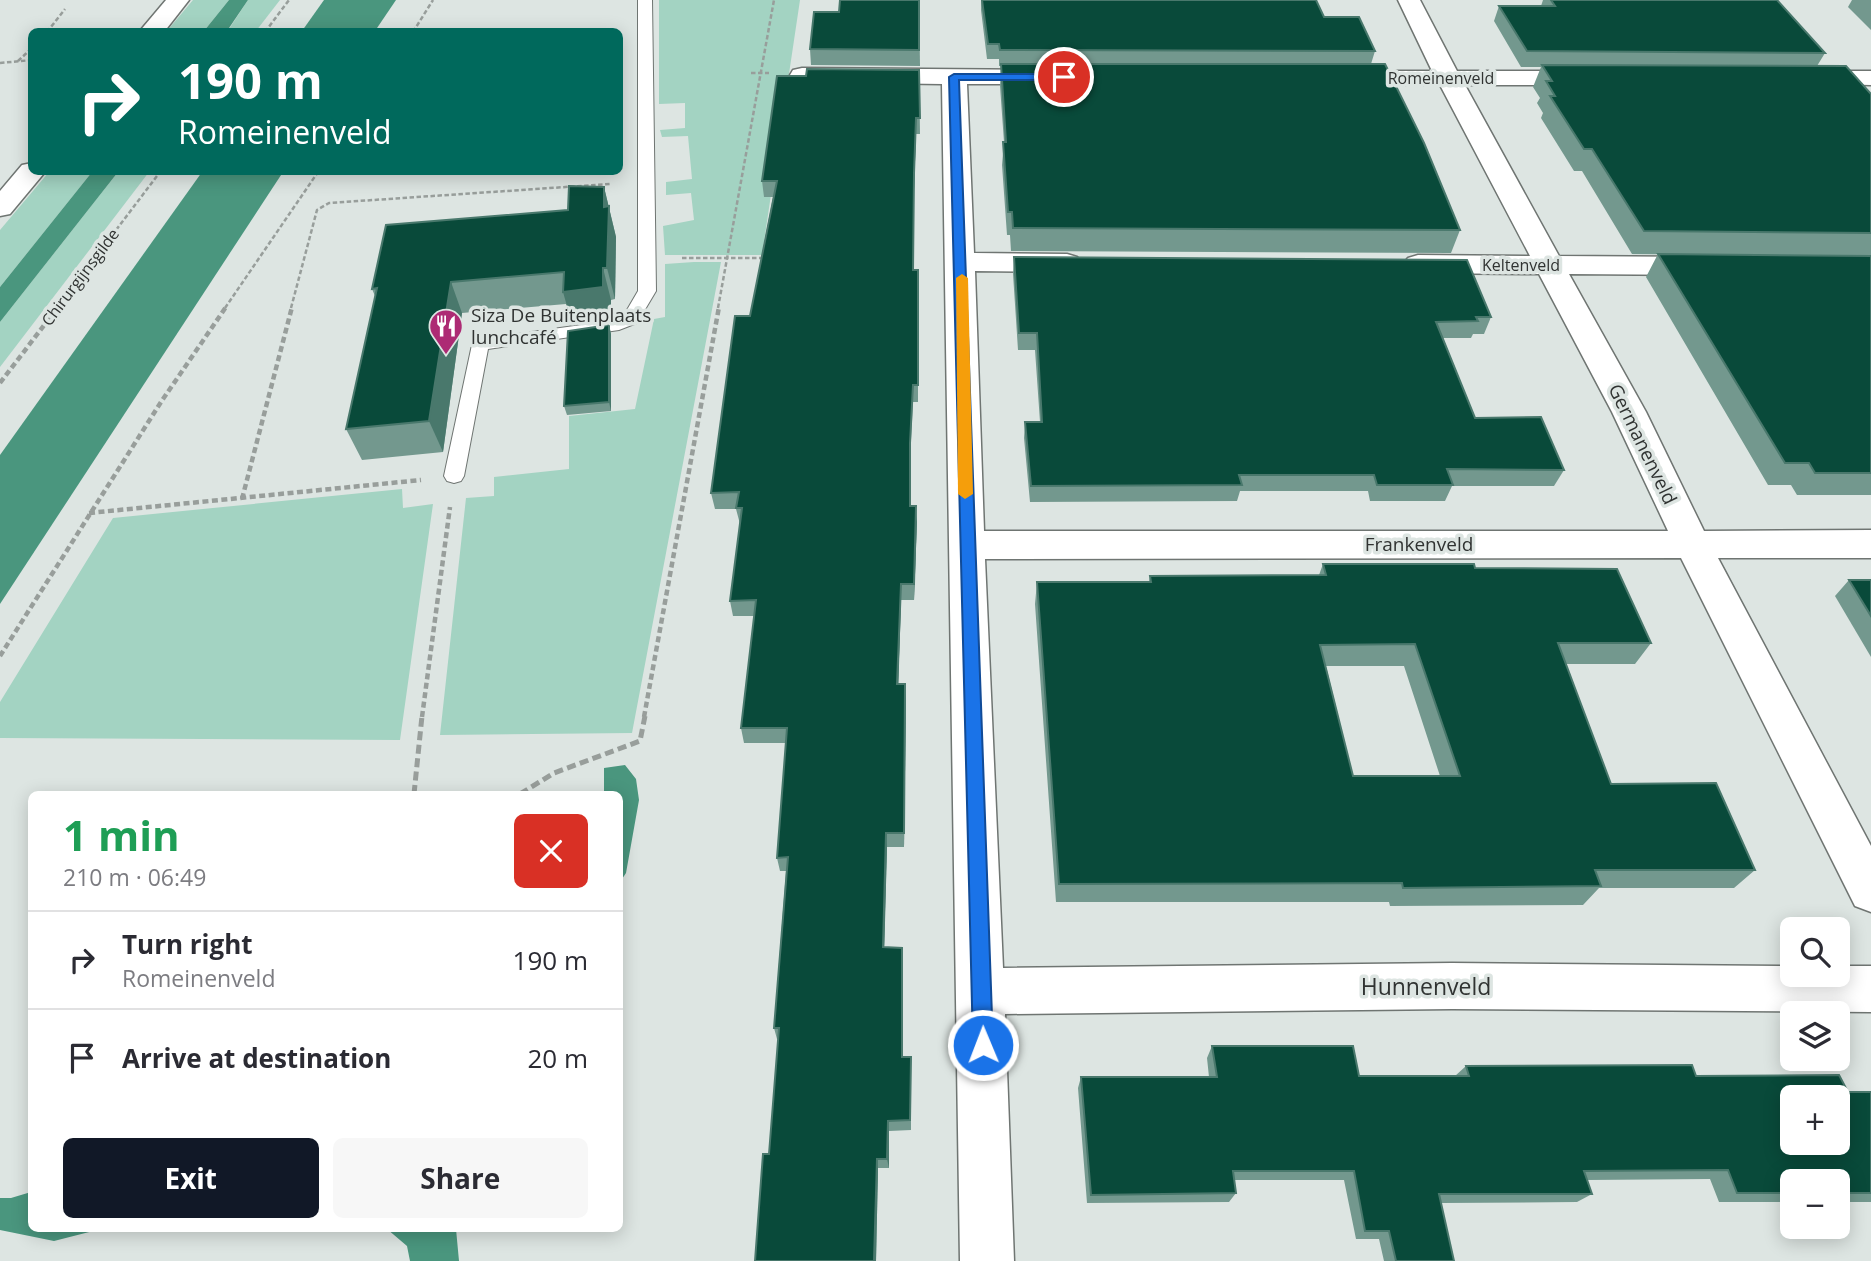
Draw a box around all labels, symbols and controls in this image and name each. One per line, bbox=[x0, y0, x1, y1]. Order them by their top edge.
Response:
text: 190 m bbox=[178, 47, 323, 113]
pin bbox=[1034, 47, 1094, 107]
icon: right bbox=[63, 56, 154, 147]
icon: arrive bbox=[1045, 58, 1083, 96]
street label: Romeinenveld bbox=[1388, 67, 1494, 89]
text: Romeinenveld bbox=[178, 110, 392, 153]
street label: Chirurgijnsgilde bbox=[36, 224, 124, 330]
street label: Keltenveld bbox=[1482, 254, 1560, 276]
place label: Siza De Buitenplaats lunchcafé bbox=[471, 302, 651, 350]
restaurant icon: Siza De Buitenplaats lunchcafé bbox=[427, 307, 465, 356]
street label: Germanenveld bbox=[1603, 379, 1683, 509]
street label: Frankenveld bbox=[1365, 531, 1473, 557]
text: 1 min bbox=[63, 806, 180, 863]
button: close bbox=[514, 814, 588, 888]
text: 210 m · 06:49 bbox=[63, 861, 206, 893]
map controls bbox=[1780, 917, 1850, 1239]
button: search bbox=[1780, 917, 1850, 987]
text: Turn right bbox=[122, 926, 253, 962]
icon: right bbox=[63, 941, 101, 979]
text: 190 m bbox=[513, 942, 588, 978]
text: Romeinenveld bbox=[122, 962, 275, 994]
street label: Hunnenveld bbox=[1361, 970, 1491, 1002]
button: layers bbox=[1780, 1001, 1850, 1071]
position arrow bbox=[946, 1008, 1020, 1082]
icon: arrive bbox=[63, 1039, 101, 1077]
text: Arrive at destination bbox=[122, 1040, 391, 1076]
text: 20 m bbox=[527, 1040, 588, 1076]
button: + bbox=[1780, 1085, 1850, 1155]
button: Exit bbox=[63, 1138, 319, 1218]
button: Share bbox=[333, 1138, 588, 1218]
button: − bbox=[1780, 1169, 1850, 1239]

